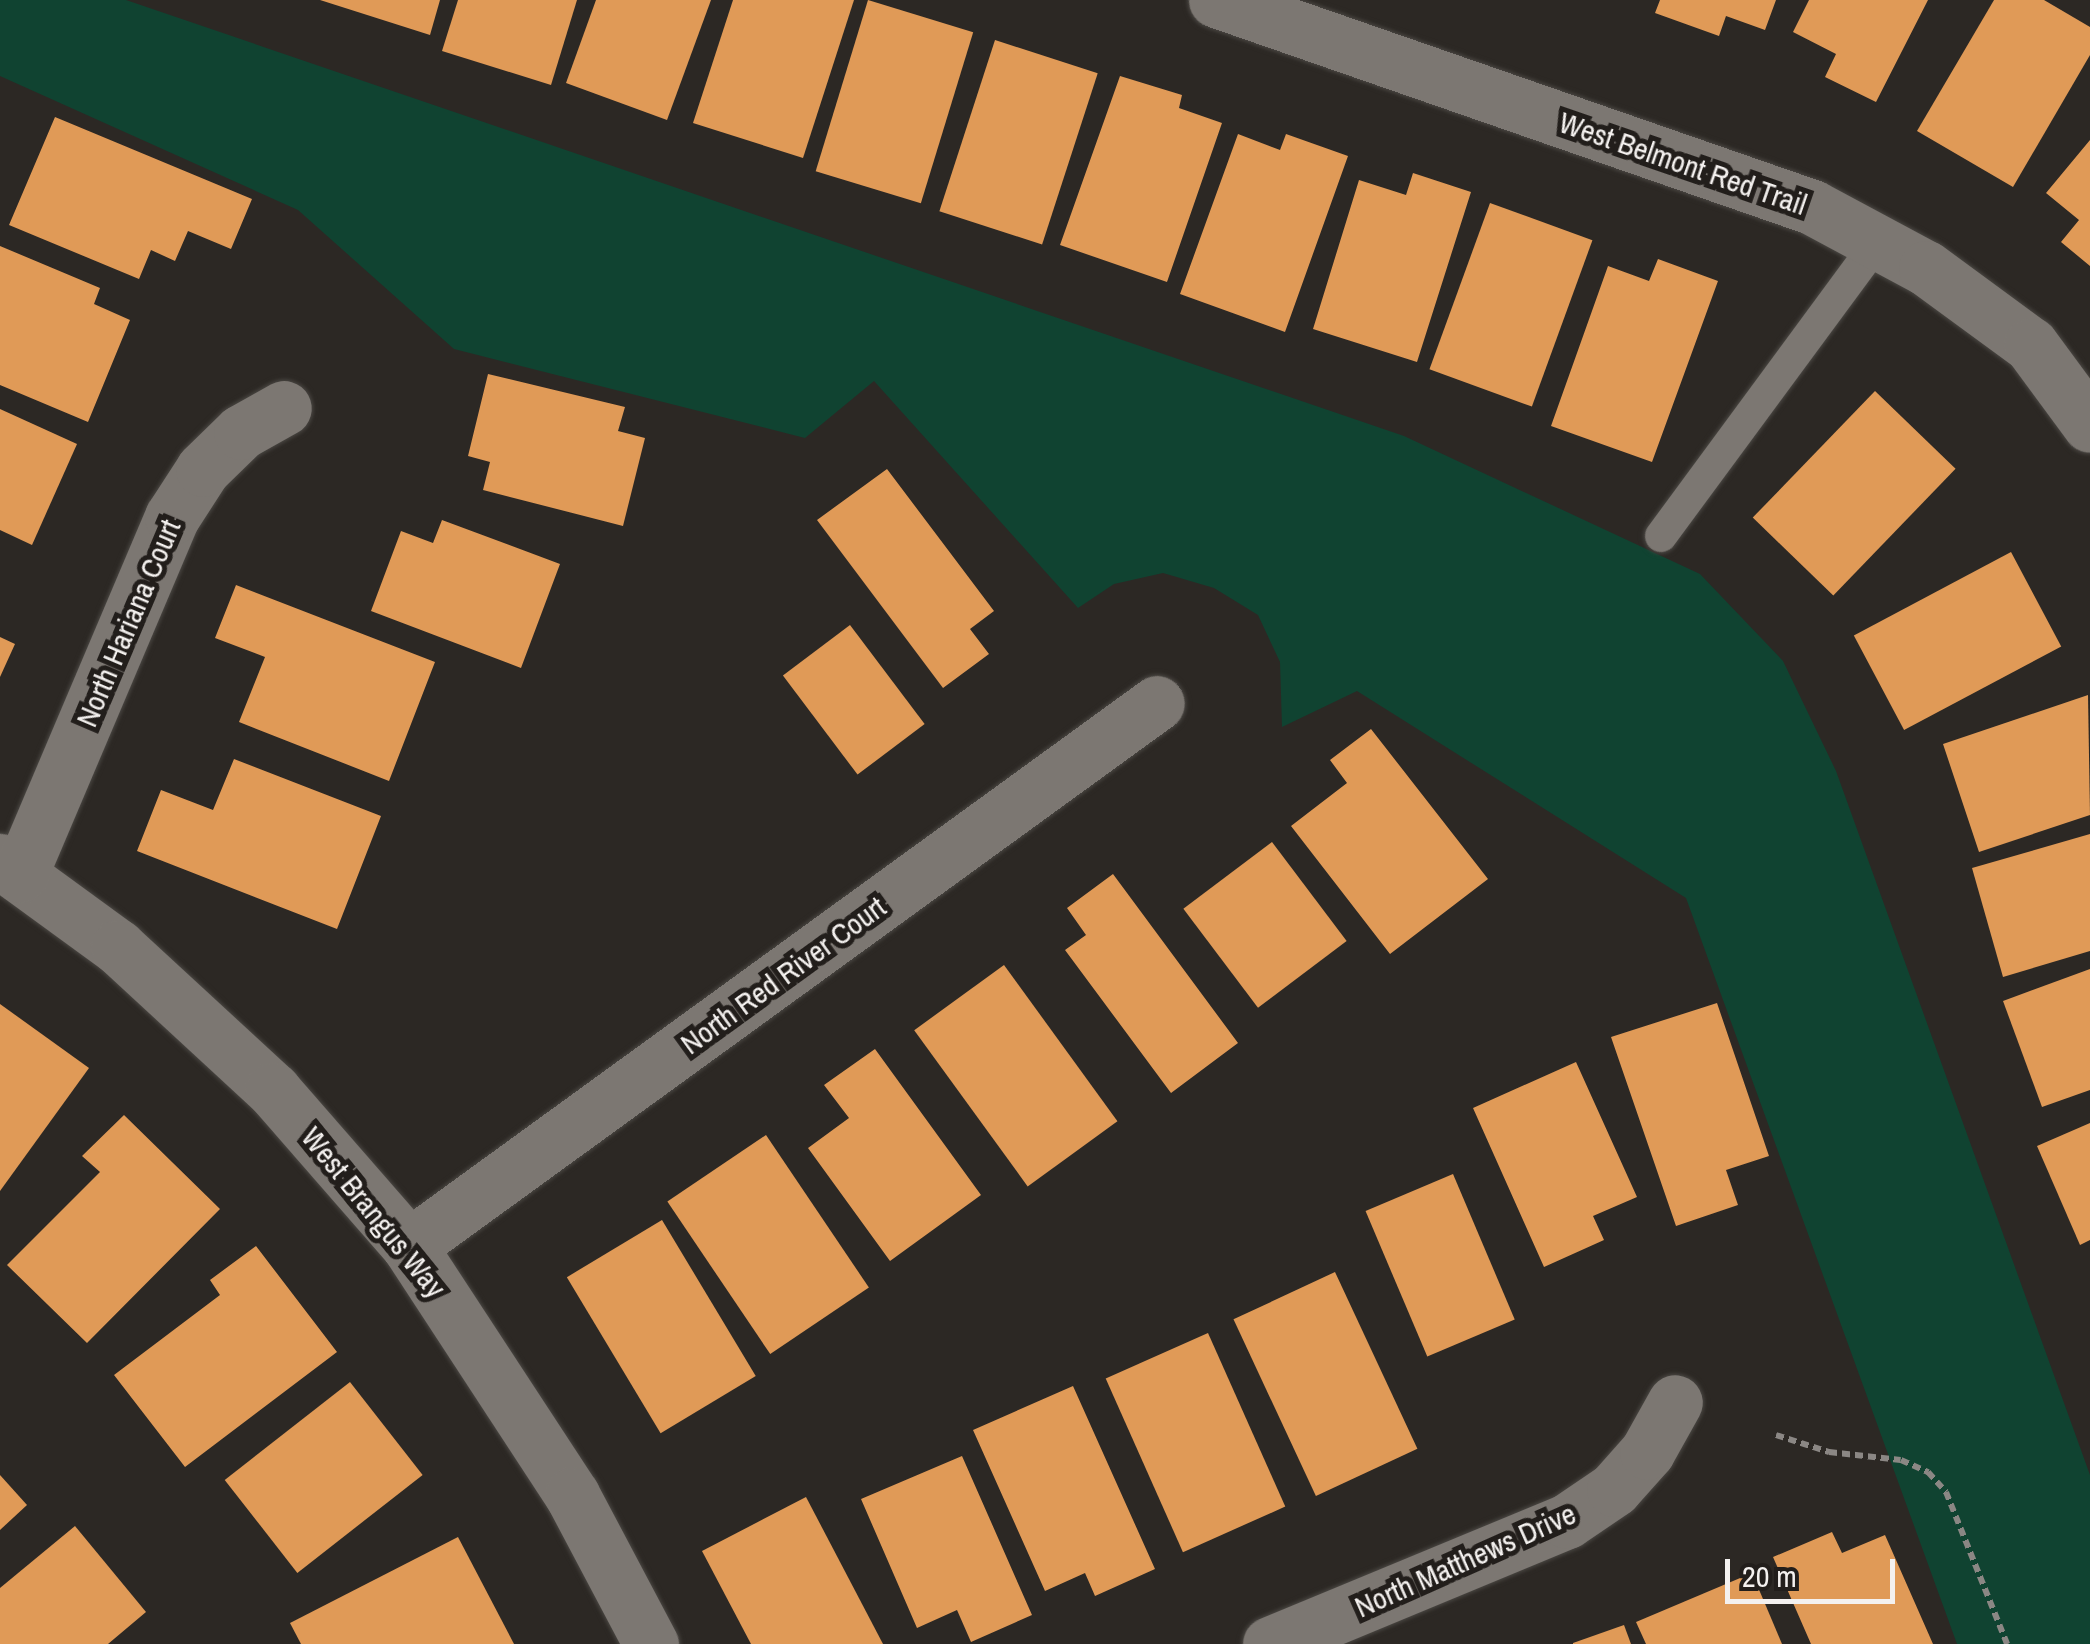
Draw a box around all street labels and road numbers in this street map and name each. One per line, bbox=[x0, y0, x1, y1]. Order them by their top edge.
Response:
street label: West Belmont Red Trail bbox=[1554, 104, 1812, 222]
street label: North Hariana Court bbox=[68, 514, 188, 732]
street label: North Red River Court bbox=[673, 889, 893, 1061]
street label: West Brangus Way bbox=[294, 1119, 454, 1305]
street label: North Matthews Drive bbox=[1349, 1495, 1581, 1625]

